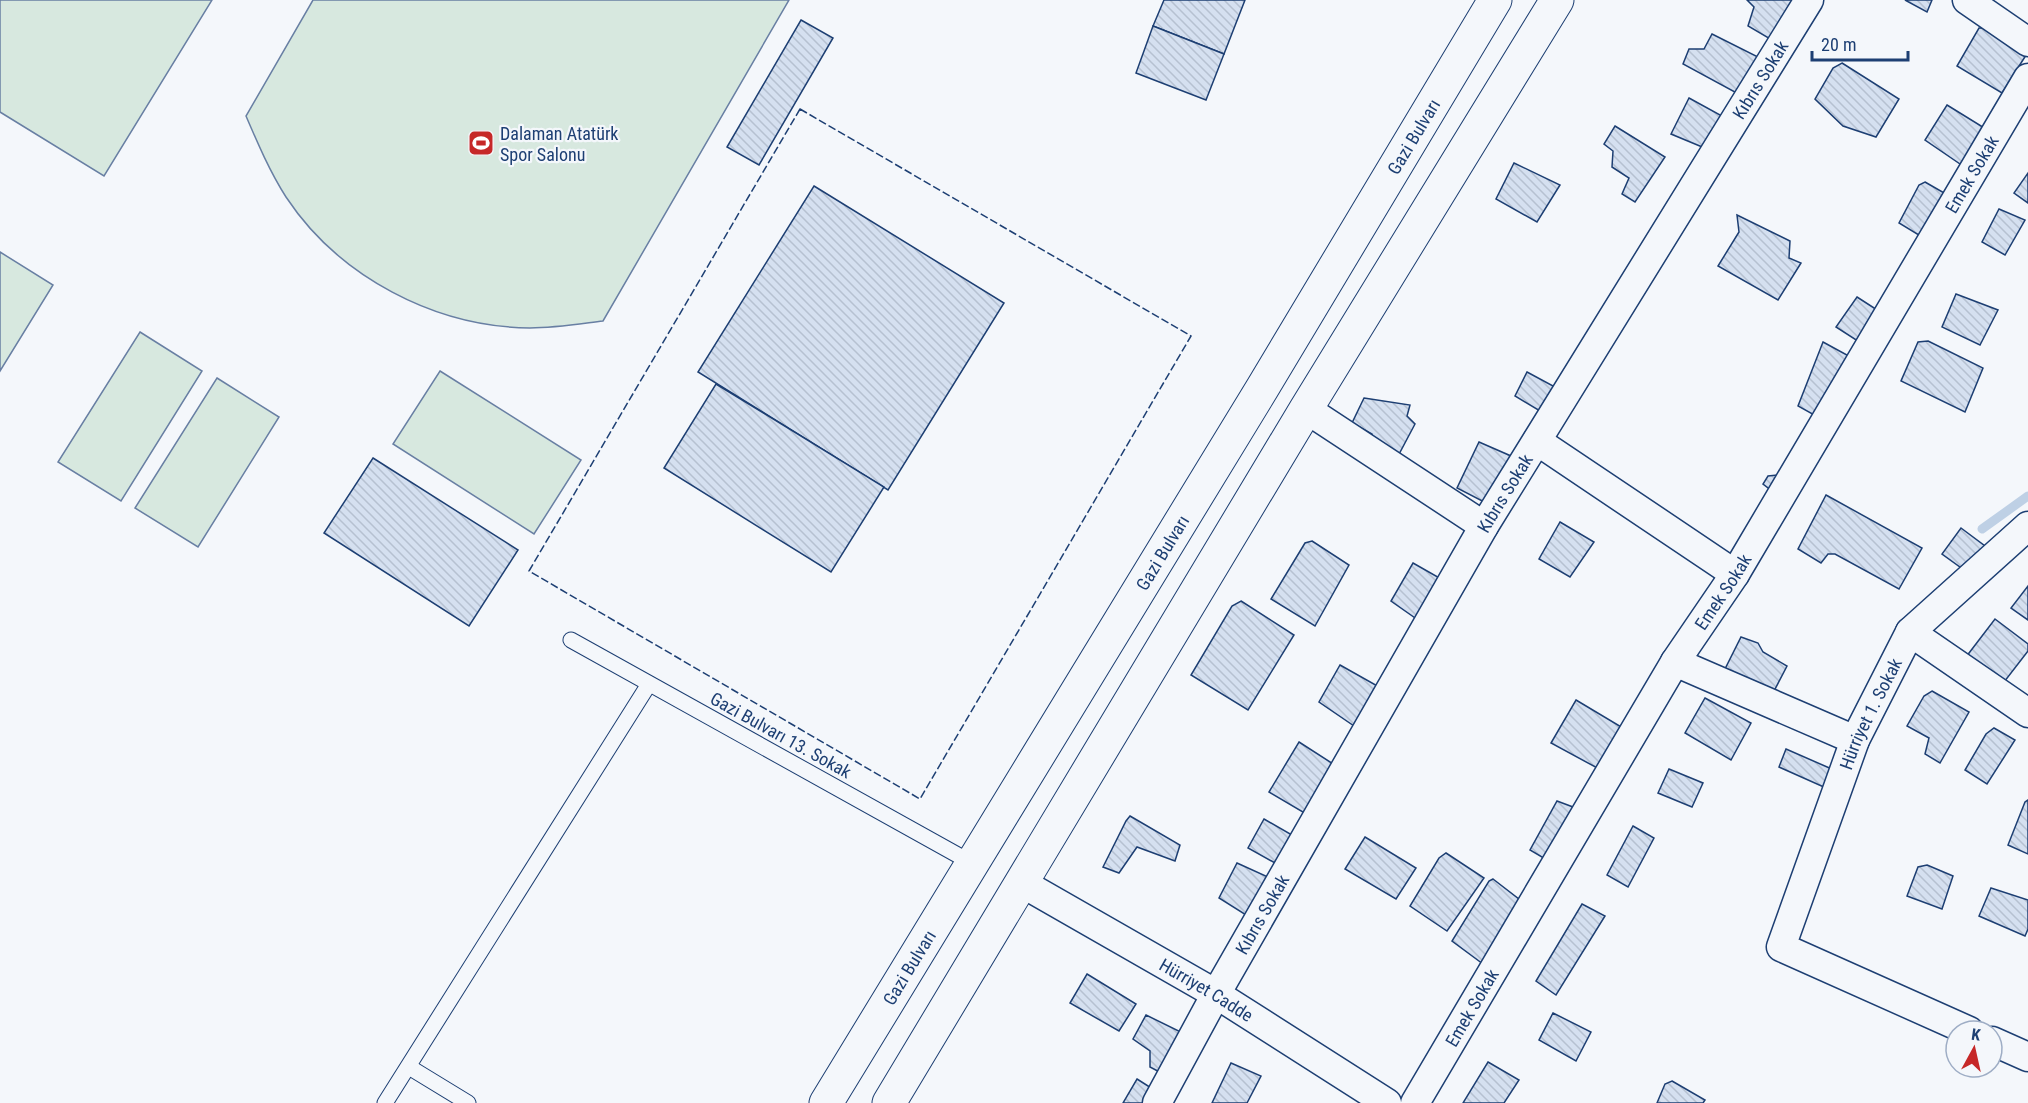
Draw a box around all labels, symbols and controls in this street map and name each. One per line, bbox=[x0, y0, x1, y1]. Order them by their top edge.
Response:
scale bar bbox=[1812, 24, 1908, 62]
text: 20 m bbox=[1821, 34, 1856, 55]
street label: Kıbrıs Sokak bbox=[1728, 36, 1792, 123]
street label: Gazi Bulvarı bbox=[1383, 95, 1444, 178]
place label: Dalaman Atatürk Spor Salonu bbox=[500, 123, 618, 165]
sports icon: Dalaman Atatürk Spor Salonu bbox=[466, 128, 496, 158]
street label: Emek Sokak bbox=[1940, 131, 2002, 217]
street label: Kıbrıs Sokak bbox=[1472, 450, 1537, 536]
street label: Gazi Bulvarı bbox=[1131, 511, 1193, 594]
street label: Emek Sokak bbox=[1690, 550, 1755, 633]
street label: Hürriyet 1. Sokak bbox=[1835, 654, 1906, 772]
street label: Gazi Bulvarı 13. Sokak bbox=[707, 688, 855, 782]
street label: Kıbrıs Sokak bbox=[1231, 871, 1293, 958]
street label: Gazi Bulvarı bbox=[878, 926, 940, 1009]
street label: Hürriyet Cadde bbox=[1156, 953, 1257, 1026]
street label: Emek Sokak bbox=[1440, 965, 1502, 1050]
north arrow bbox=[1944, 1019, 2004, 1079]
text: K bbox=[1970, 1025, 1982, 1045]

